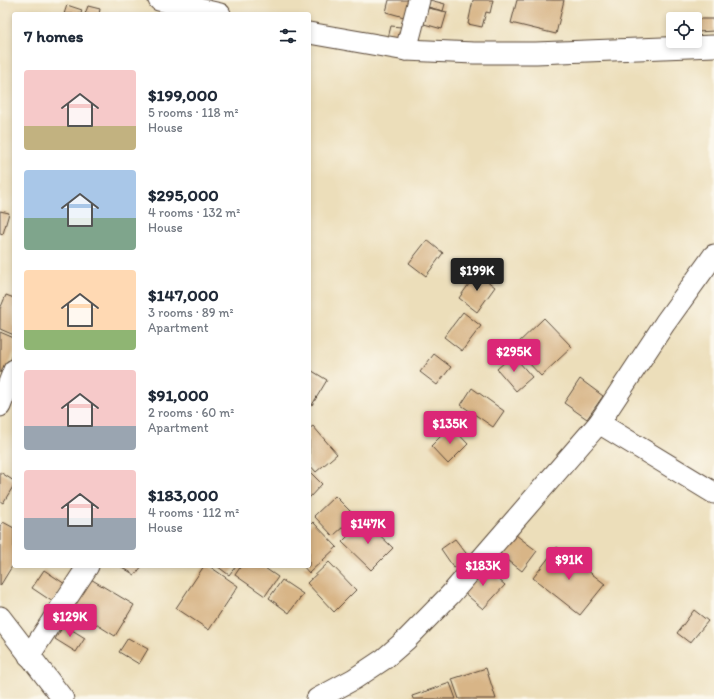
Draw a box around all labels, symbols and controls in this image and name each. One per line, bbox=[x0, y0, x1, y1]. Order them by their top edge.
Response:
map controls bbox=[666, 12, 702, 48]
button: locate bbox=[666, 12, 702, 48]
icon: filters bbox=[277, 25, 299, 47]
text: 7 homes bbox=[24, 26, 84, 46]
text: $199,000 bbox=[148, 85, 218, 105]
icon: home bbox=[56, 86, 104, 134]
text: 5 rooms · 118 m² bbox=[148, 105, 239, 120]
text: House bbox=[148, 120, 183, 135]
text: $295,000 bbox=[148, 185, 219, 205]
icon: home bbox=[56, 186, 104, 234]
text: 4 rooms · 132 m² bbox=[148, 205, 240, 220]
text: House bbox=[148, 220, 183, 235]
pin: $199K bbox=[449, 258, 505, 292]
text: $199K bbox=[460, 263, 494, 278]
text: $147,000 bbox=[148, 285, 219, 305]
icon: home bbox=[56, 286, 104, 334]
text: 3 rooms · 89 m² bbox=[148, 305, 234, 320]
text: Apartment bbox=[148, 320, 209, 335]
pin: $295K bbox=[486, 339, 542, 373]
text: $295K bbox=[496, 344, 532, 359]
text: $91,000 bbox=[148, 385, 209, 405]
icon: home bbox=[56, 386, 104, 434]
text: 2 rooms · 60 m² bbox=[148, 405, 234, 420]
pin: $135K bbox=[422, 411, 478, 445]
text: $135K bbox=[433, 416, 467, 431]
text: Apartment bbox=[148, 420, 209, 435]
text: $183,000 bbox=[148, 485, 219, 505]
icon: home bbox=[56, 486, 104, 534]
text: 4 rooms · 112 m² bbox=[148, 505, 239, 520]
pin: $147K bbox=[340, 511, 396, 545]
text: $147K bbox=[350, 516, 386, 531]
text: House bbox=[148, 520, 183, 535]
pin: $91K bbox=[545, 547, 593, 581]
text: $91K bbox=[555, 552, 583, 567]
pin: $183K bbox=[455, 553, 511, 587]
text: $183K bbox=[465, 558, 501, 573]
pin: $129K bbox=[42, 604, 98, 638]
text: $129K bbox=[53, 609, 87, 624]

